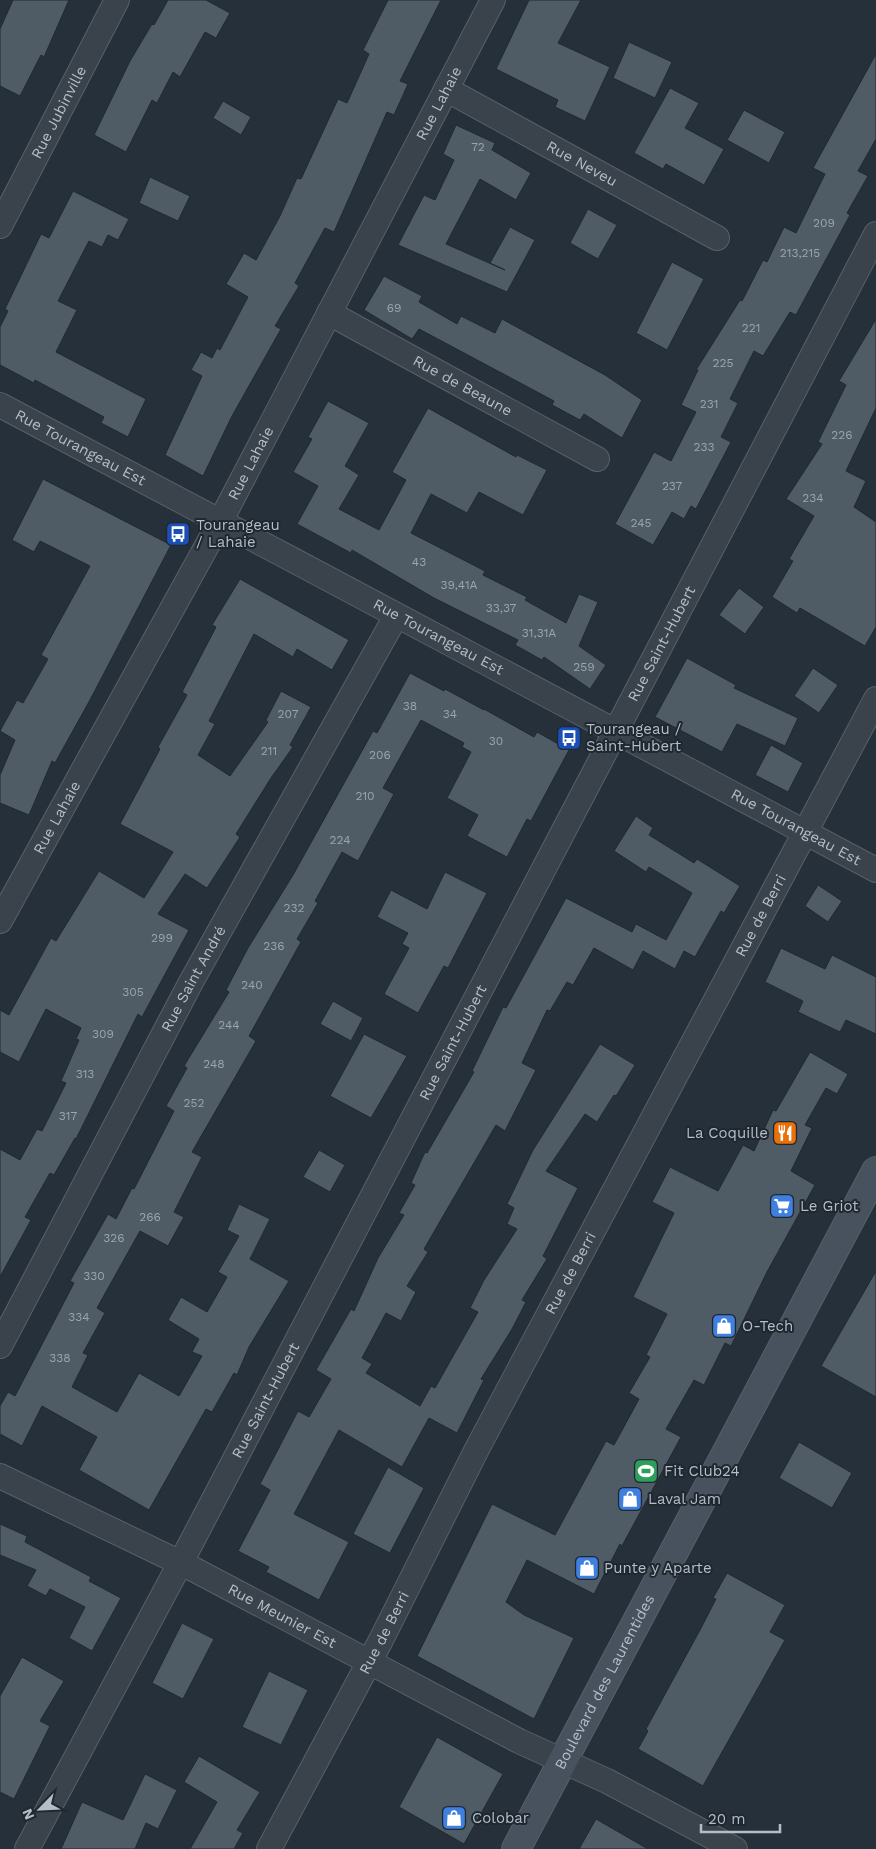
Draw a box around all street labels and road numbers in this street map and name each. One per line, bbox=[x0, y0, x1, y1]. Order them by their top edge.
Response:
street label: Rue Jubinville bbox=[27, 63, 90, 162]
street label: Rue Lahaie bbox=[412, 63, 466, 143]
street label: Rue Neveu bbox=[543, 137, 620, 190]
street label: Rue de Beaune bbox=[410, 351, 515, 420]
street label: Rue Tourangeau Est bbox=[12, 406, 149, 490]
street label: Rue Lahaie bbox=[224, 423, 277, 503]
street label: Rue Saint-Hubert bbox=[624, 582, 700, 705]
street label: Rue Tourangeau Est bbox=[370, 595, 507, 679]
street label: Rue Lahaie bbox=[30, 778, 84, 857]
street label: Rue Tourangeau Est bbox=[728, 785, 865, 870]
street label: Rue de Berri bbox=[731, 871, 790, 960]
street label: Rue Saint André bbox=[157, 923, 230, 1035]
street label: Rue Saint-Hubert bbox=[415, 981, 491, 1103]
street label: Rue de Berri bbox=[541, 1229, 600, 1317]
street label: Rue Saint-Hubert bbox=[228, 1339, 304, 1461]
street label: Rue Meunier Est bbox=[225, 1580, 340, 1652]
street label: Rue de Berri bbox=[355, 1588, 413, 1677]
street label: Boulevard des Laurentides bbox=[551, 1591, 658, 1773]

